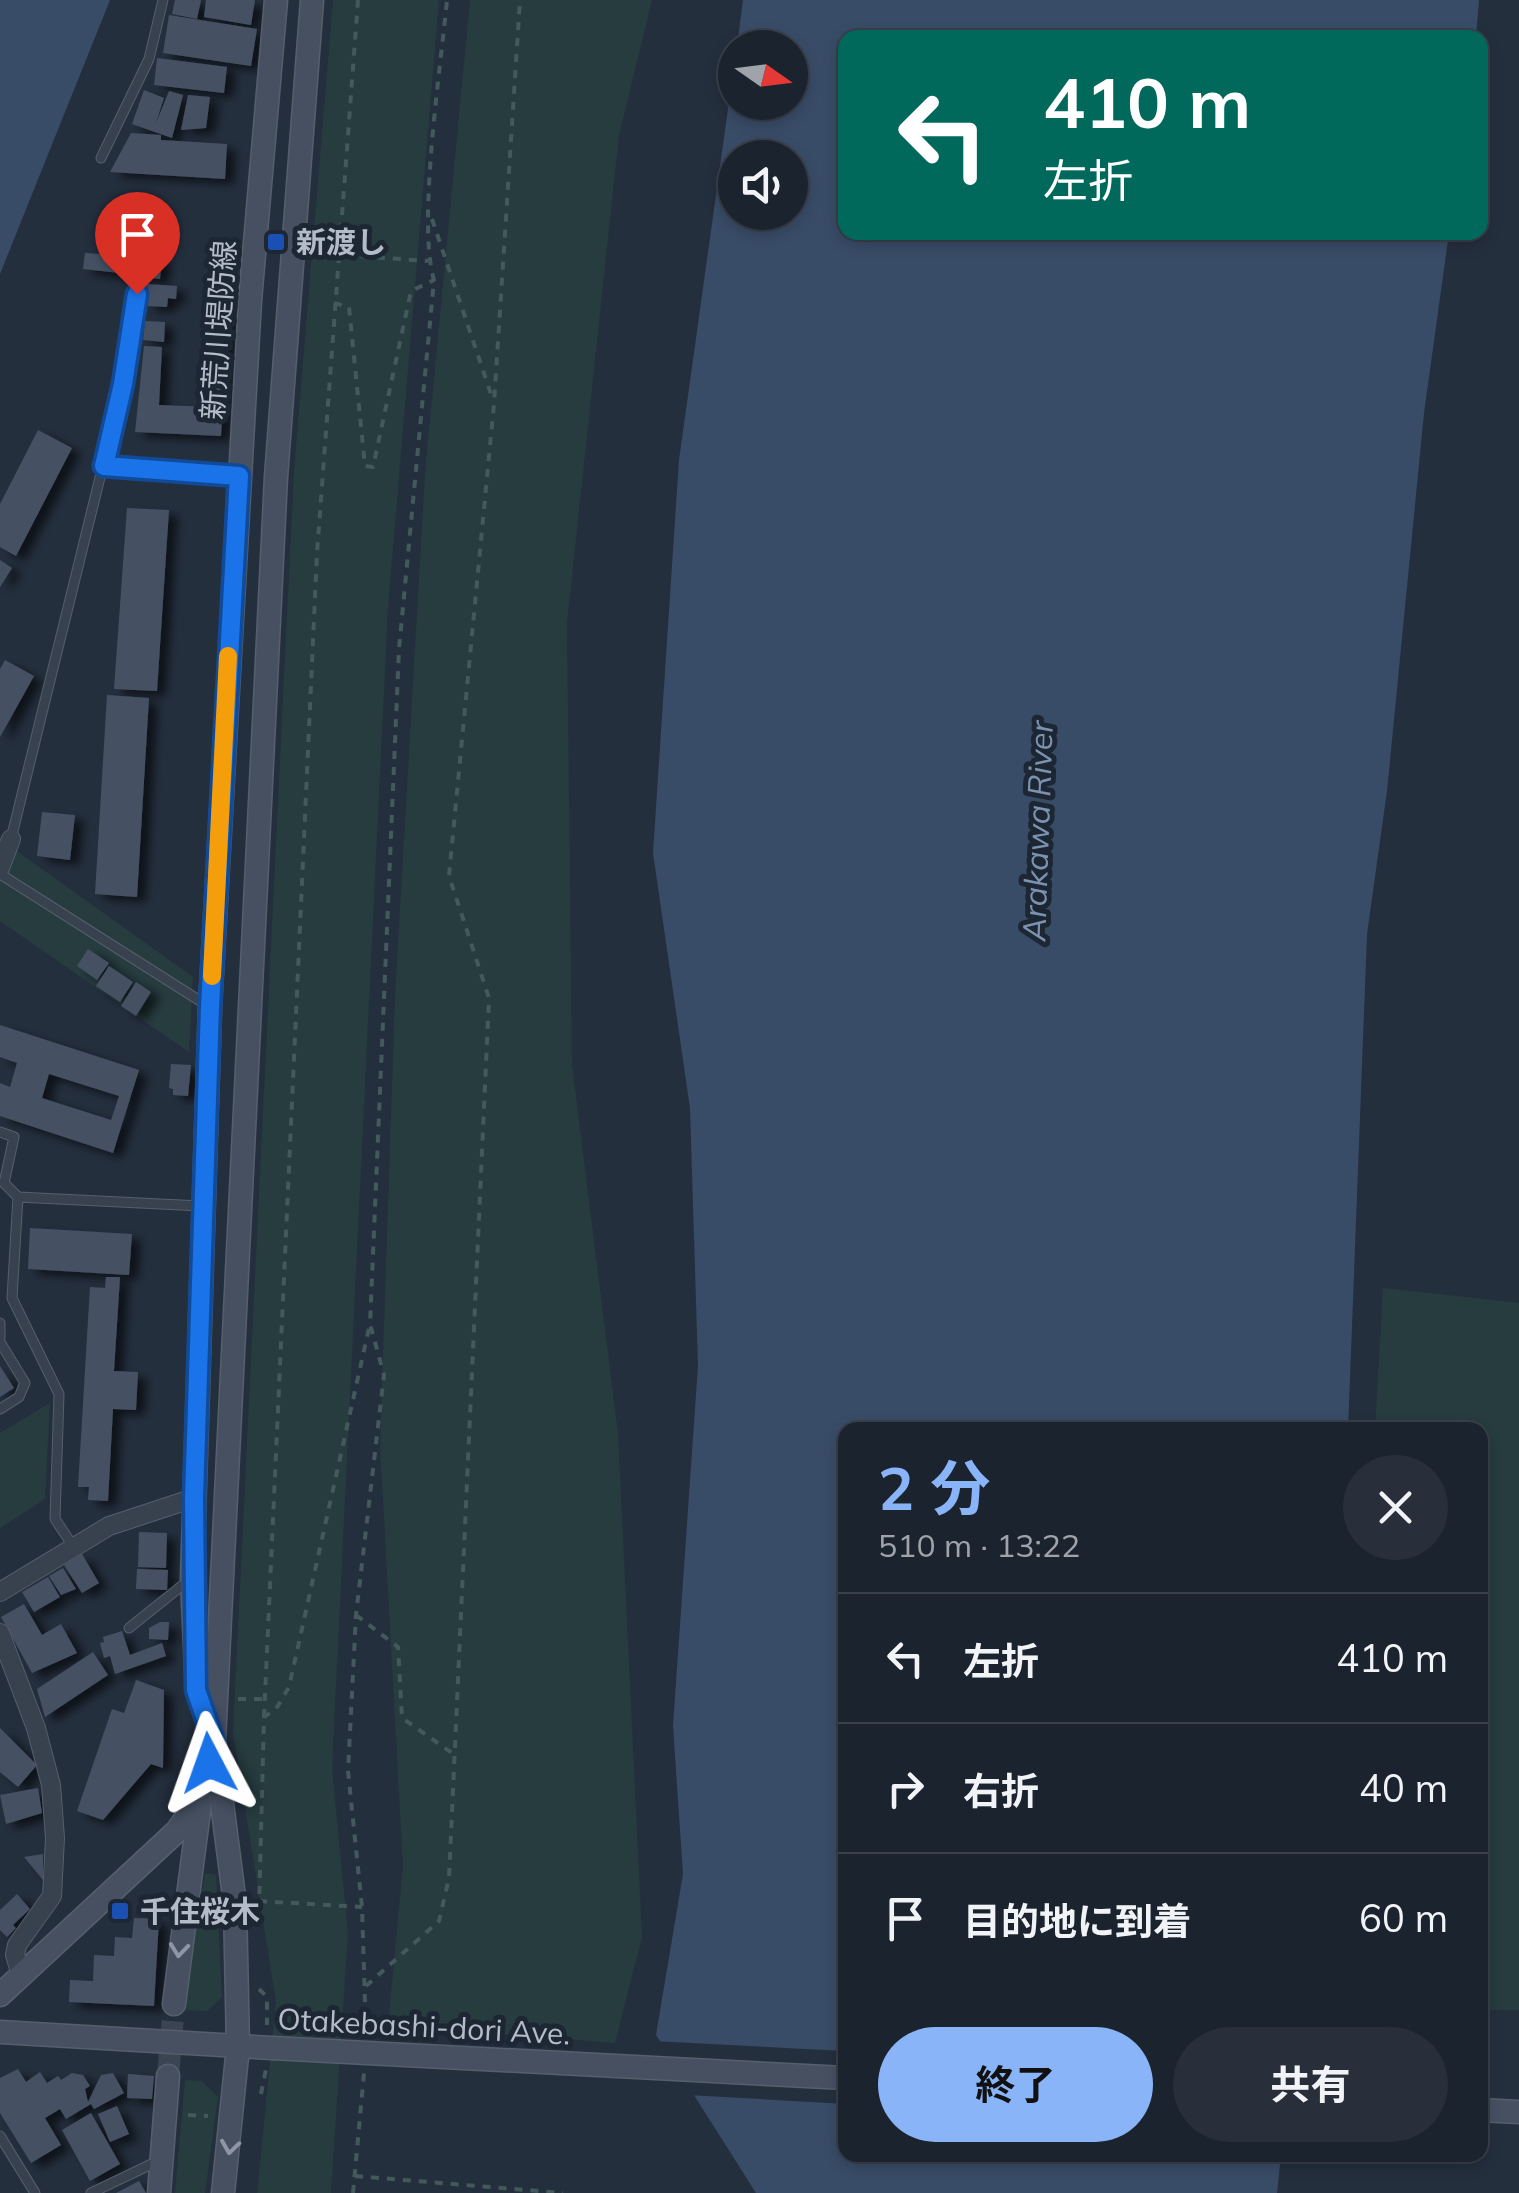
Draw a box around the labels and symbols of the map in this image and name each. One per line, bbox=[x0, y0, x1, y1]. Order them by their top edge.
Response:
north arrow bbox=[718, 30, 808, 120]
pin bbox=[95, 192, 180, 295]
place label: 新渡し bbox=[296, 223, 386, 261]
marker: 新渡し bbox=[265, 231, 287, 253]
street label: 新荒川堤防線 bbox=[193, 239, 243, 421]
water label: Arakawa River bbox=[1013, 719, 1061, 943]
position arrow bbox=[157, 1711, 261, 1815]
place label: 千住桜木 bbox=[140, 1892, 260, 1930]
marker: 千住桜木 bbox=[109, 1900, 131, 1922]
one-way arrow bbox=[169, 1943, 191, 1959]
street label: Otakebashi-dori Ave. bbox=[277, 1999, 571, 2053]
one-way arrow bbox=[220, 2139, 241, 2155]

